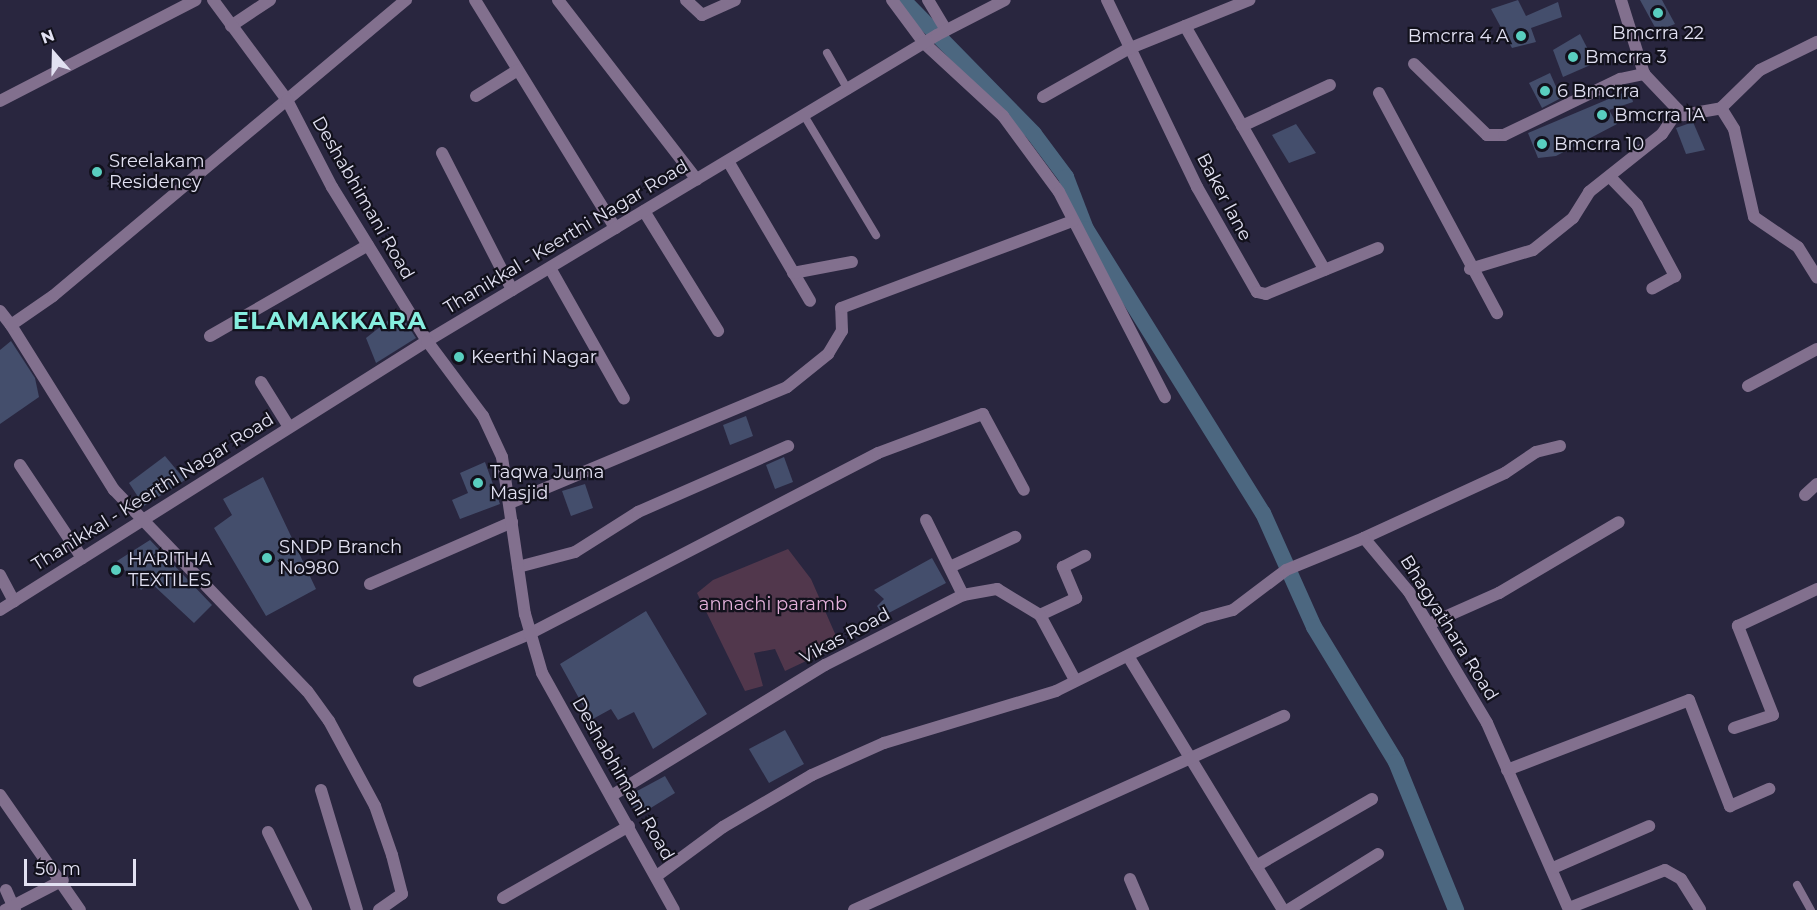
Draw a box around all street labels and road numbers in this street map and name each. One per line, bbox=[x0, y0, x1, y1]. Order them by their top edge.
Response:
street label: Deshabhimani Road bbox=[307, 112, 419, 284]
street label: Baker lane bbox=[1192, 150, 1256, 244]
street label: Thanikkal - Keerthi Nagar Road bbox=[440, 155, 692, 319]
street label: Thanikkal - Keerthi Nagar Road bbox=[28, 408, 278, 576]
street label: Bhagyathara Road bbox=[1395, 551, 1503, 705]
street label: Vikas Road bbox=[796, 603, 894, 669]
street label: Deshabhimani Road bbox=[567, 693, 679, 865]

